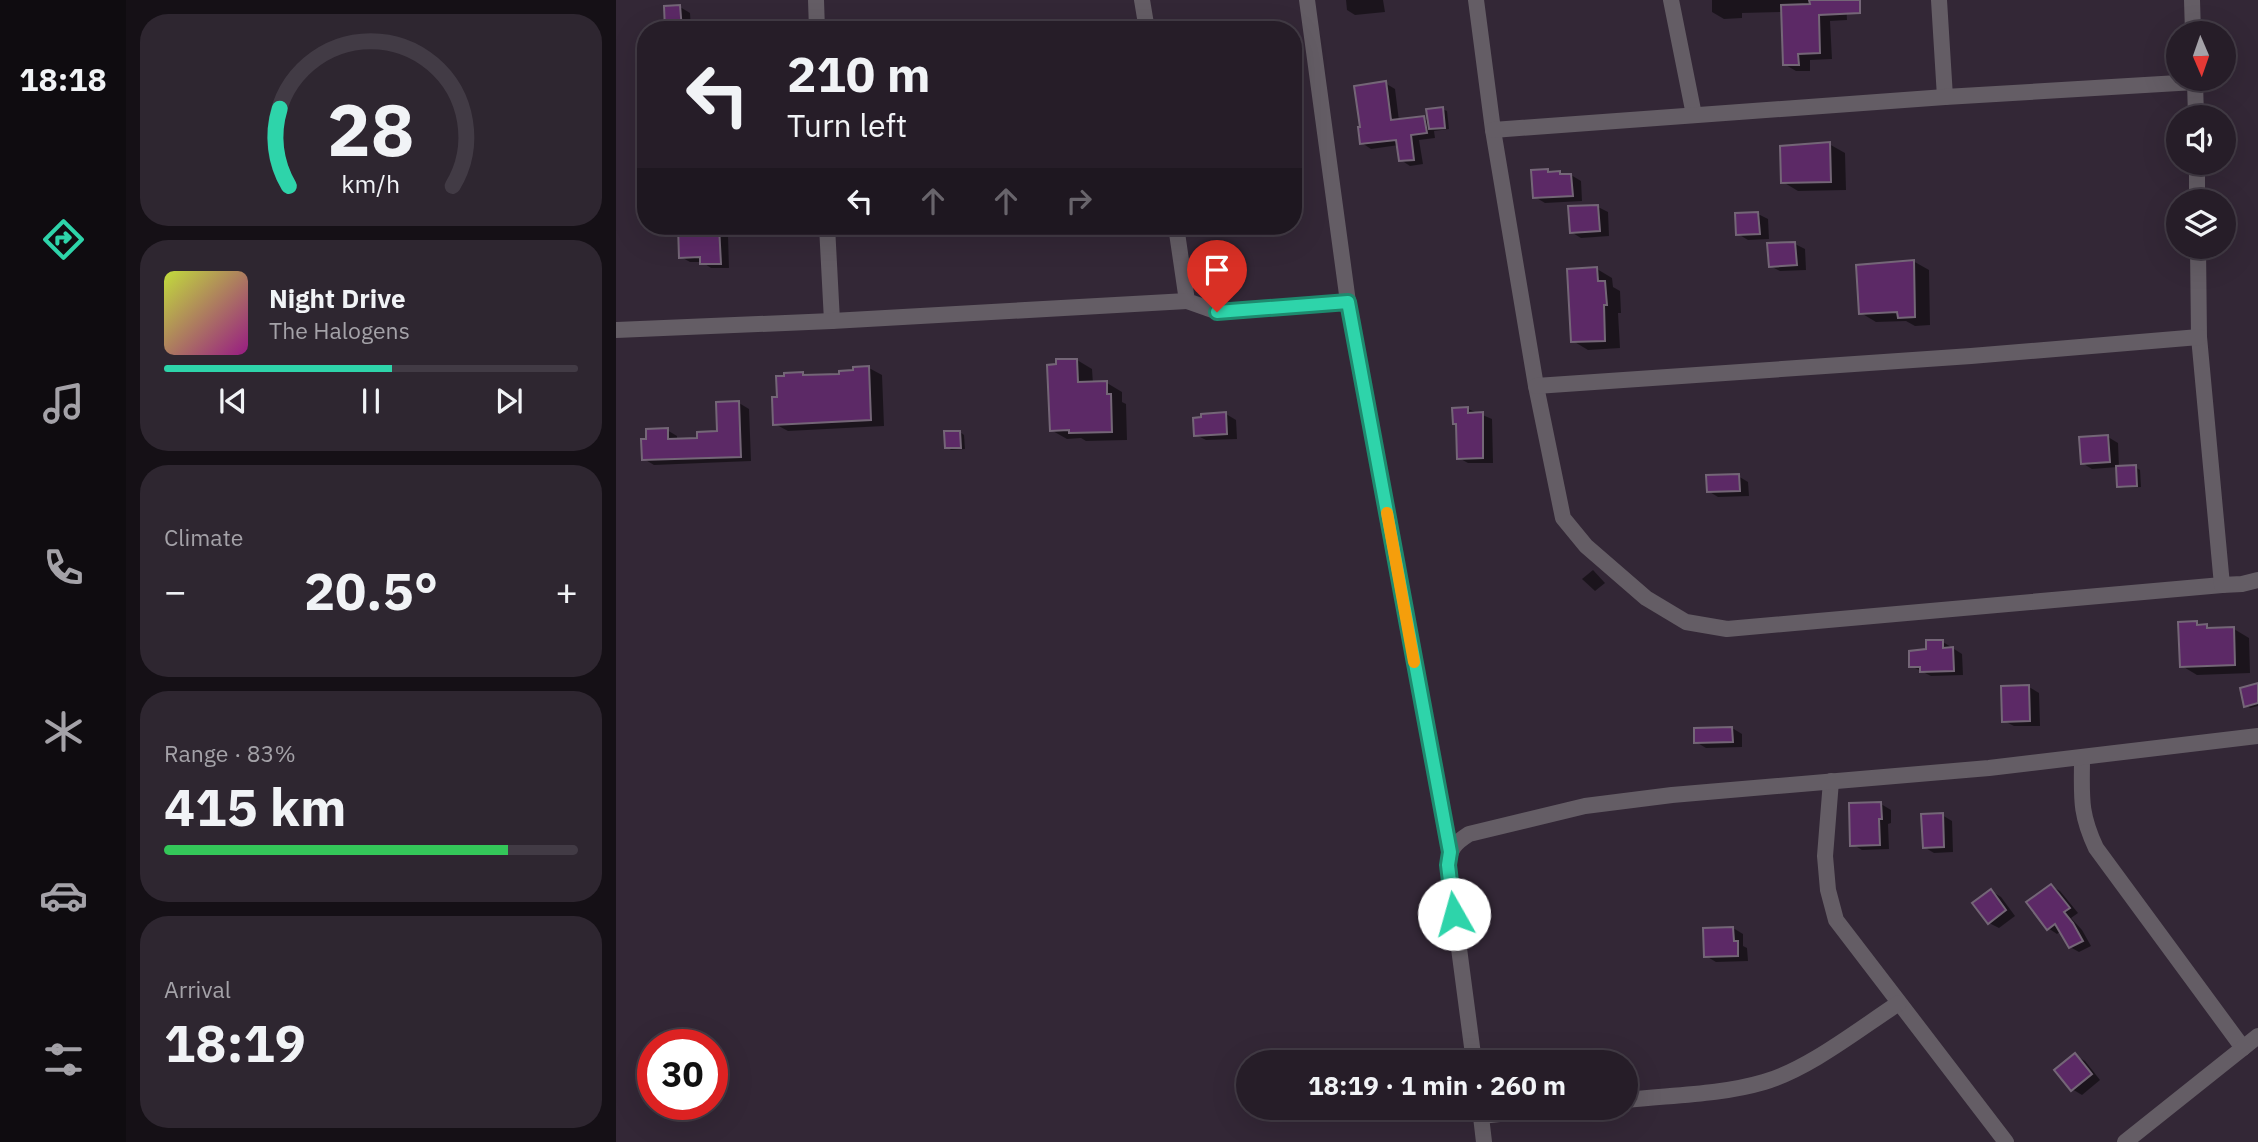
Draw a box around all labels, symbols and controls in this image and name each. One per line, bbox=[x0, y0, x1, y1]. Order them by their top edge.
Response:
north arrow bbox=[2166, 21, 2236, 91]
map controls bbox=[2166, 21, 2236, 259]
text: 210 m bbox=[787, 42, 931, 105]
icon: left bbox=[672, 49, 763, 140]
text: 18:18 bbox=[19, 58, 107, 100]
text: 28 bbox=[327, 81, 415, 176]
text: Turn left bbox=[787, 104, 907, 146]
button: sound bbox=[2166, 105, 2236, 175]
text: km/h bbox=[342, 167, 400, 200]
icon: left bbox=[841, 182, 879, 220]
icon: ahead bbox=[914, 182, 952, 220]
icon: ahead bbox=[987, 182, 1025, 220]
icon: right bbox=[1060, 182, 1098, 220]
button: layers bbox=[2166, 189, 2236, 259]
icon: directions bbox=[39, 215, 88, 264]
pin bbox=[1187, 240, 1247, 312]
icon: arrive bbox=[1198, 251, 1236, 289]
text: Night Drive bbox=[269, 281, 406, 315]
text: The Halogens bbox=[269, 315, 410, 345]
icon: music bbox=[39, 379, 88, 428]
icon: previous bbox=[214, 382, 252, 420]
icon: pause bbox=[352, 382, 390, 420]
icon: next bbox=[490, 382, 528, 420]
text: Climate bbox=[164, 522, 243, 552]
icon: phone bbox=[39, 543, 88, 592]
text: 20.5° bbox=[304, 557, 438, 624]
text: − bbox=[164, 566, 187, 615]
text: + bbox=[555, 566, 578, 615]
icon: climate bbox=[39, 707, 88, 756]
text: Range · 83% bbox=[164, 738, 296, 768]
text: 415 km bbox=[164, 773, 346, 840]
icon: car bbox=[39, 871, 88, 920]
position arrow bbox=[1417, 877, 1491, 951]
text: Arrival bbox=[164, 974, 231, 1004]
text: 18:19 bbox=[164, 1009, 306, 1076]
speed limit sign: 30 bbox=[637, 1029, 728, 1120]
icon: filters bbox=[39, 1035, 88, 1084]
text: 18:19 · 1 min · 260 m bbox=[1308, 1068, 1566, 1102]

